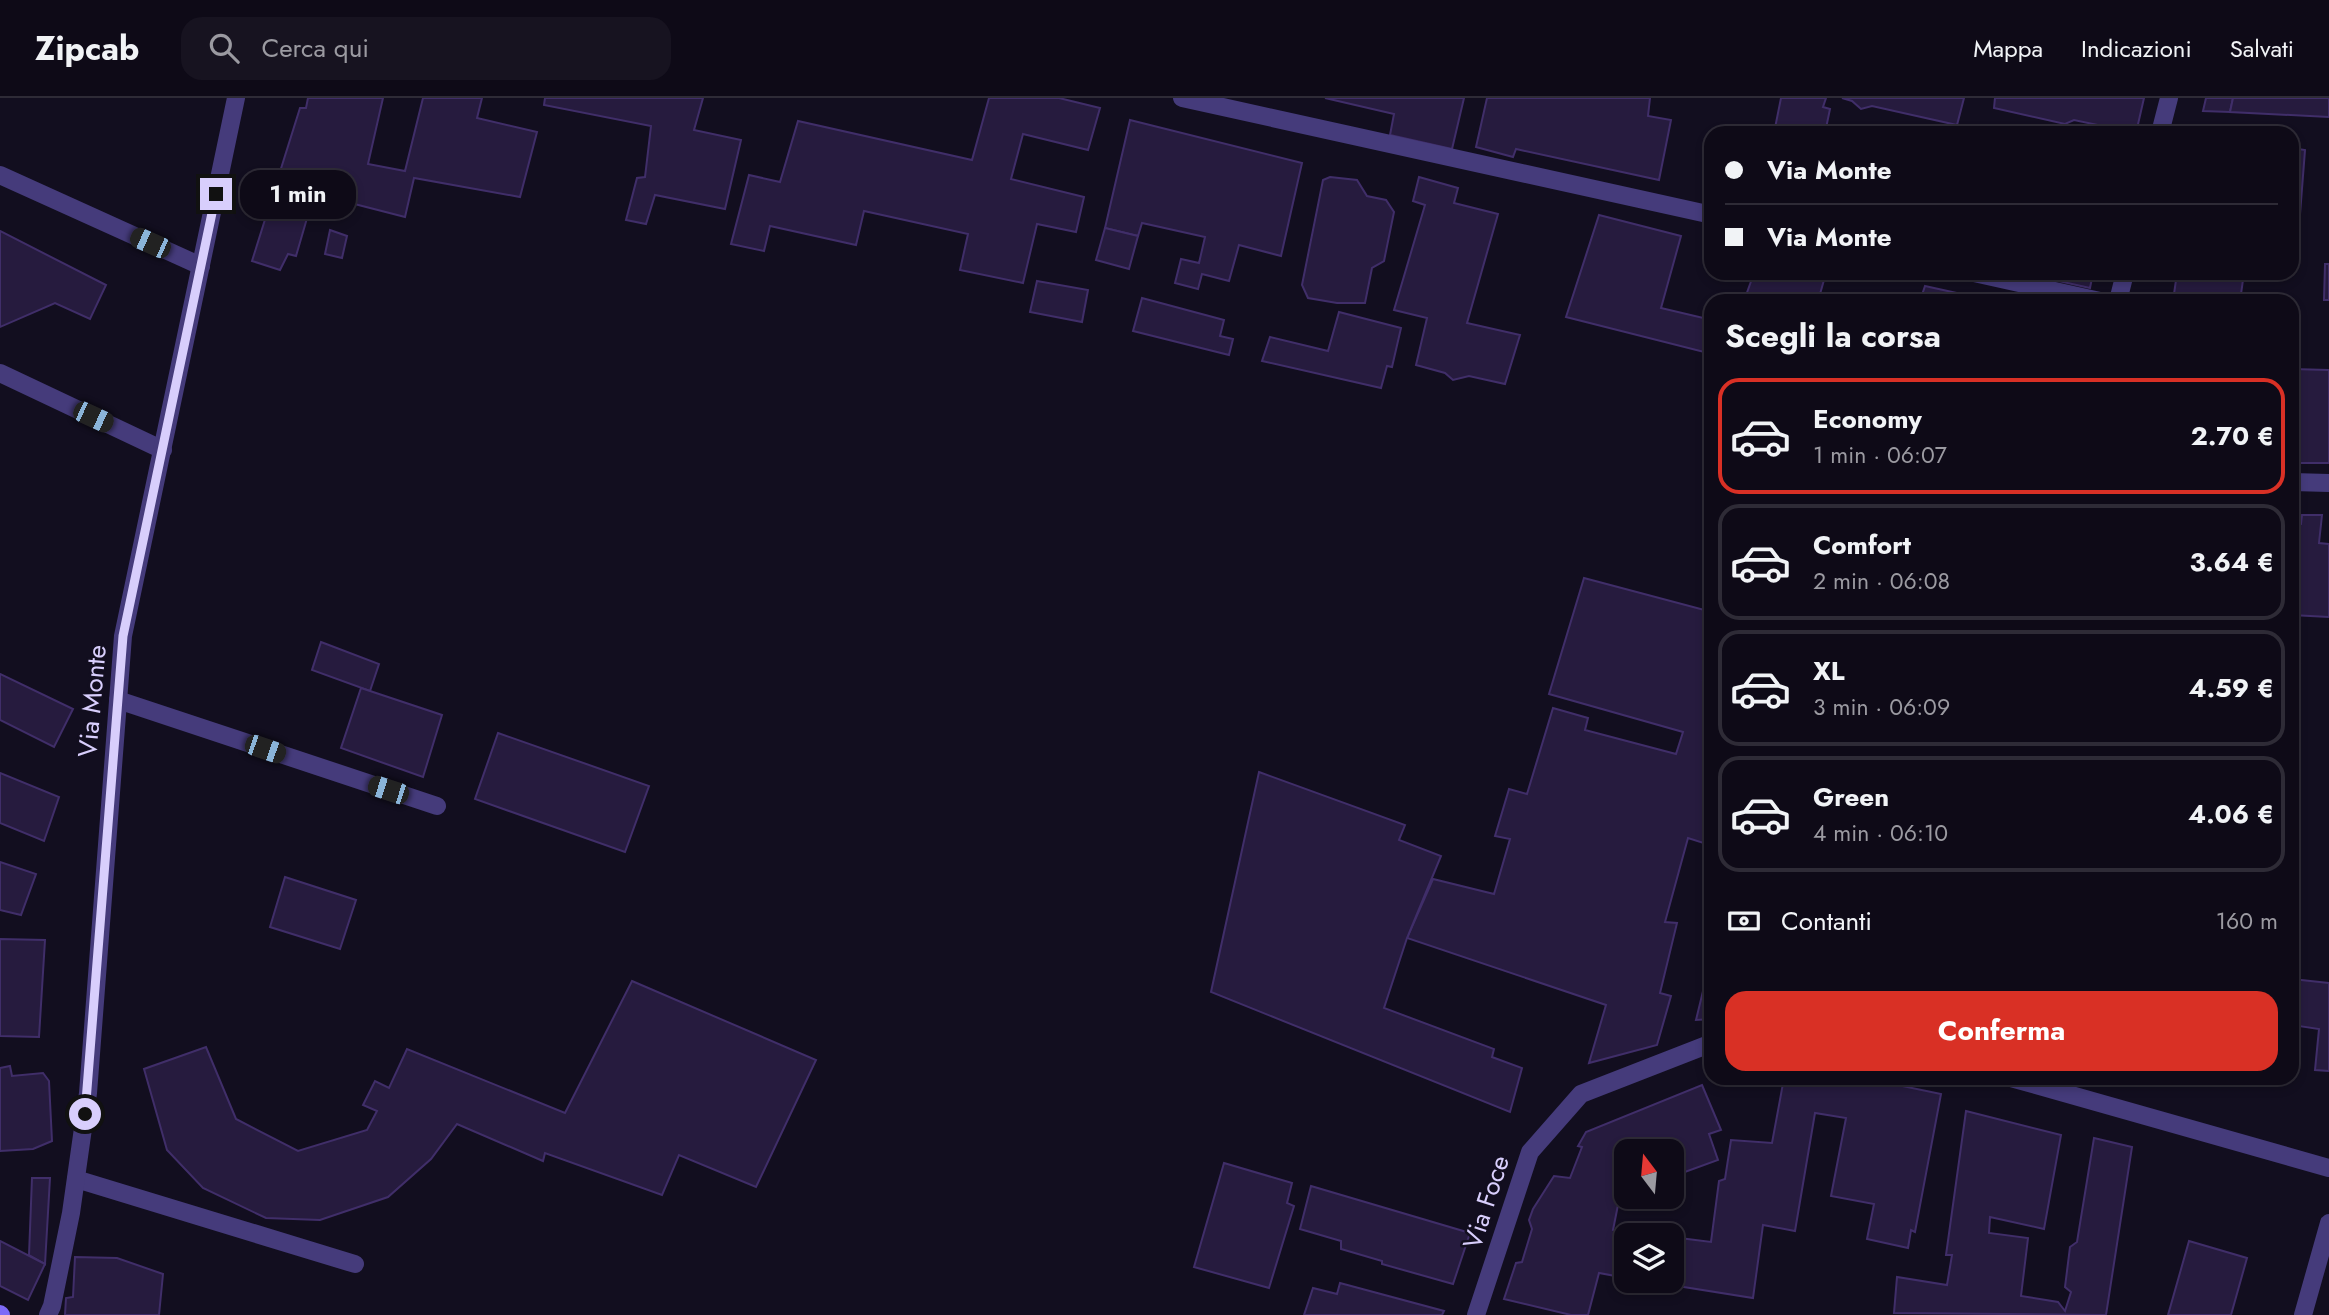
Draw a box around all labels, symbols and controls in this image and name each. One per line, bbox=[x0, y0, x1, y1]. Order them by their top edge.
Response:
search box bbox=[181, 17, 671, 80]
text: Zipcab bbox=[35, 25, 139, 72]
icon: search bbox=[205, 29, 243, 67]
text: Cerca qui bbox=[261, 29, 369, 67]
text: Mappa bbox=[1973, 31, 2043, 66]
text: Indicazioni bbox=[2081, 31, 2192, 66]
text: Salvati bbox=[2230, 31, 2294, 66]
text: Via Monte bbox=[1767, 151, 1892, 189]
callout: 1 min bbox=[241, 170, 356, 218]
text: 1 min bbox=[269, 177, 327, 211]
route end bbox=[200, 178, 232, 210]
text: Via Monte bbox=[1767, 218, 1892, 256]
car bbox=[127, 225, 174, 261]
text: Scegli la corsa bbox=[1725, 313, 1941, 359]
car bbox=[70, 399, 117, 435]
text: Economy bbox=[1813, 400, 1922, 438]
icon: car bbox=[1729, 405, 1792, 468]
text: 2.70 € bbox=[2191, 417, 2274, 455]
text: 1 min · 06:07 bbox=[1813, 438, 1947, 472]
text: Comfort bbox=[1813, 526, 1911, 564]
icon: car bbox=[1729, 531, 1792, 594]
text: 3.64 € bbox=[2189, 543, 2274, 581]
text: 2 min · 06:08 bbox=[1813, 564, 1950, 598]
street label: Via Monte bbox=[68, 643, 116, 759]
text: XL bbox=[1813, 652, 1845, 690]
icon: car bbox=[1729, 657, 1792, 720]
text: 4.59 € bbox=[2188, 669, 2274, 707]
text: 3 min · 06:09 bbox=[1813, 690, 1950, 724]
car bbox=[242, 732, 289, 766]
car bbox=[365, 774, 412, 806]
text: Green bbox=[1813, 778, 1889, 816]
icon: car bbox=[1729, 783, 1792, 846]
text: 4.06 € bbox=[2188, 795, 2274, 833]
text: 4 min · 06:10 bbox=[1813, 816, 1948, 850]
icon: cash bbox=[1725, 902, 1763, 940]
text: Contanti bbox=[1781, 902, 1872, 940]
text: 160 m bbox=[2216, 904, 2278, 938]
button: Conferma bbox=[1725, 991, 2278, 1071]
route start bbox=[69, 1098, 101, 1130]
north arrow bbox=[1614, 1139, 1684, 1209]
map controls bbox=[1614, 1139, 1684, 1293]
street label: Via Foce bbox=[1453, 1150, 1519, 1254]
button: layers bbox=[1614, 1223, 1684, 1293]

